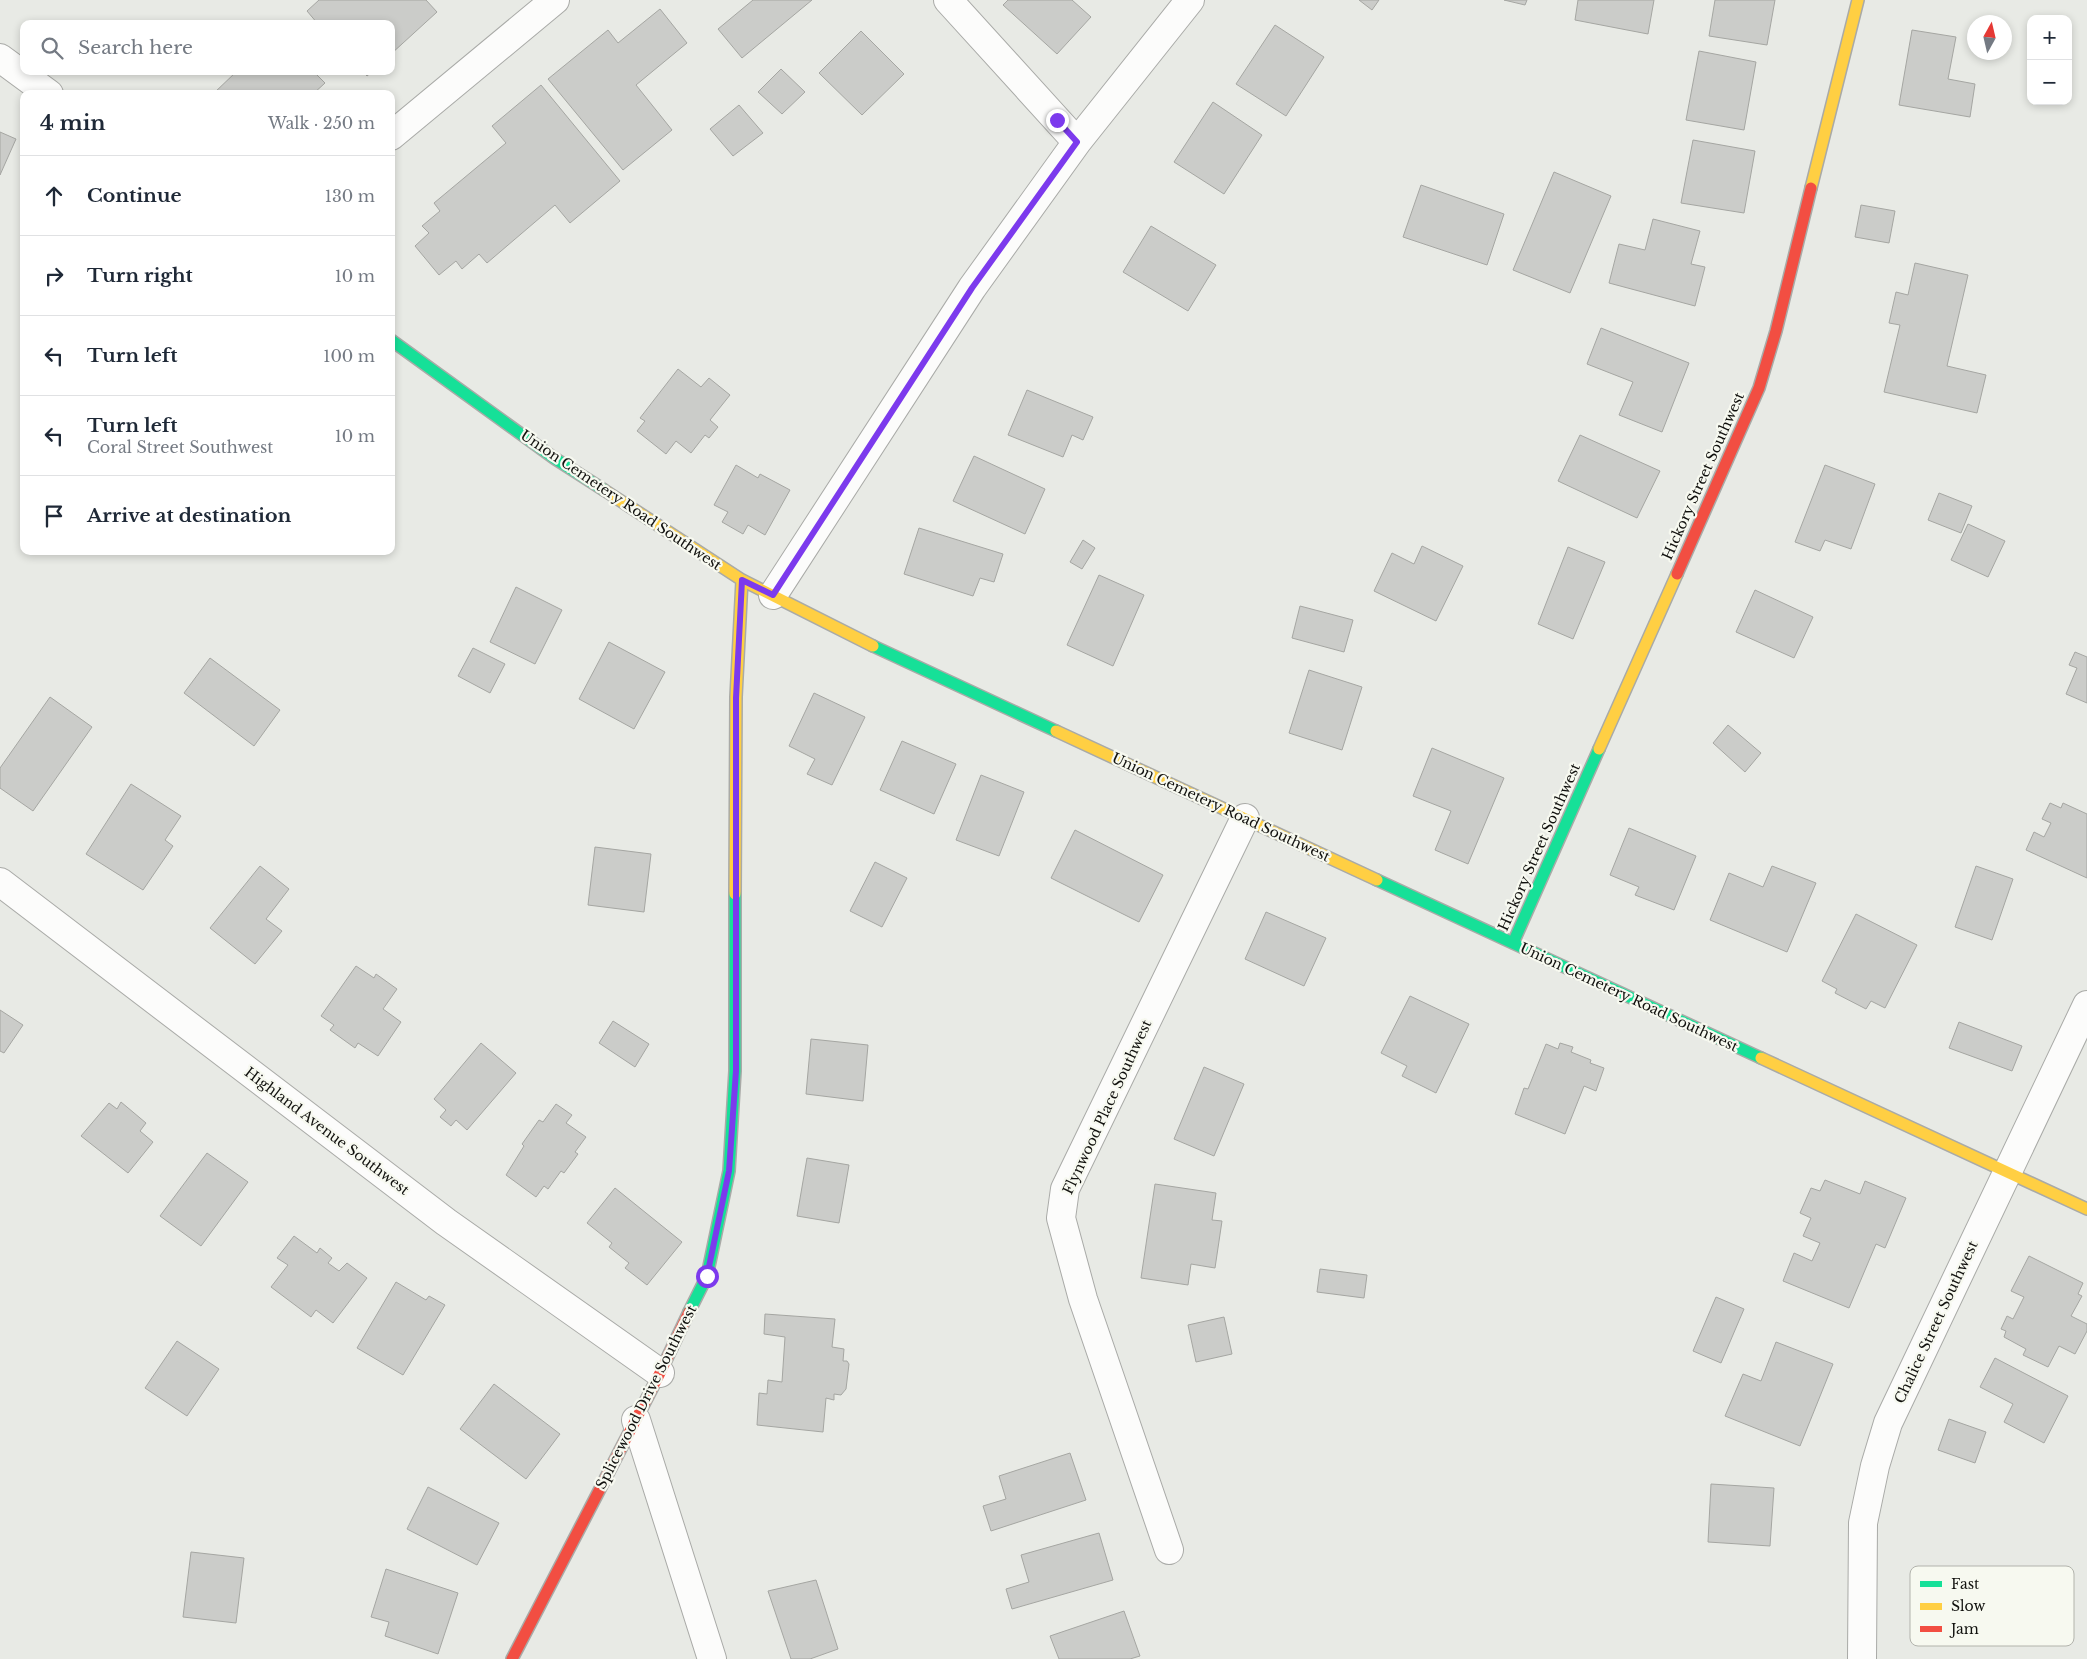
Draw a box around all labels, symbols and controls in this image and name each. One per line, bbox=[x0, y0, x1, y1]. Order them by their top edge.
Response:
north arrow bbox=[1967, 15, 2012, 60]
map controls bbox=[2027, 15, 2072, 105]
button: + bbox=[2027, 15, 2072, 60]
search box bbox=[20, 20, 395, 75]
icon: search bbox=[38, 34, 66, 62]
text: Search here bbox=[78, 36, 193, 59]
button: − bbox=[2027, 60, 2072, 105]
route end bbox=[1046, 109, 1069, 132]
text: 4 min bbox=[40, 110, 106, 136]
text: Walk · 250 m bbox=[268, 113, 375, 133]
icon: ahead bbox=[40, 182, 68, 210]
text: Continue bbox=[87, 184, 182, 207]
text: 130 m bbox=[325, 186, 375, 206]
icon: right bbox=[40, 262, 68, 290]
text: Turn right bbox=[87, 264, 193, 287]
text: 10 m bbox=[335, 266, 375, 286]
icon: left bbox=[40, 342, 68, 370]
text: Turn left bbox=[87, 344, 178, 367]
text: 100 m bbox=[323, 346, 375, 366]
street label: Hickory Street Southwest bbox=[1658, 389, 1748, 563]
text: Turn left bbox=[87, 414, 178, 437]
icon: left bbox=[40, 422, 68, 450]
text: 10 m bbox=[335, 426, 375, 446]
street label: Union Cemetery Road Southwest bbox=[517, 426, 725, 575]
text: Coral Street Southwest bbox=[87, 437, 273, 457]
icon: arrive bbox=[40, 502, 68, 530]
text: Arrive at destination bbox=[87, 504, 291, 527]
street label: Union Cemetery Road Southwest bbox=[1109, 748, 1334, 866]
street label: Hickory Street Southwest bbox=[1494, 760, 1584, 934]
street label: Union Cemetery Road Southwest bbox=[1517, 938, 1742, 1056]
street label: Flynwood Place Southwest bbox=[1059, 1016, 1156, 1197]
street label: Highland Avenue Southwest bbox=[241, 1063, 413, 1199]
street label: Chalice Street Southwest bbox=[1890, 1237, 1982, 1406]
route start bbox=[696, 1265, 719, 1288]
street label: Splicewood Drive Southwest bbox=[592, 1301, 701, 1492]
legend bbox=[1910, 1566, 2074, 1646]
text: Fast bbox=[1951, 1575, 1980, 1593]
text: Slow bbox=[1951, 1597, 1985, 1615]
text: Jam bbox=[1949, 1620, 1979, 1638]

